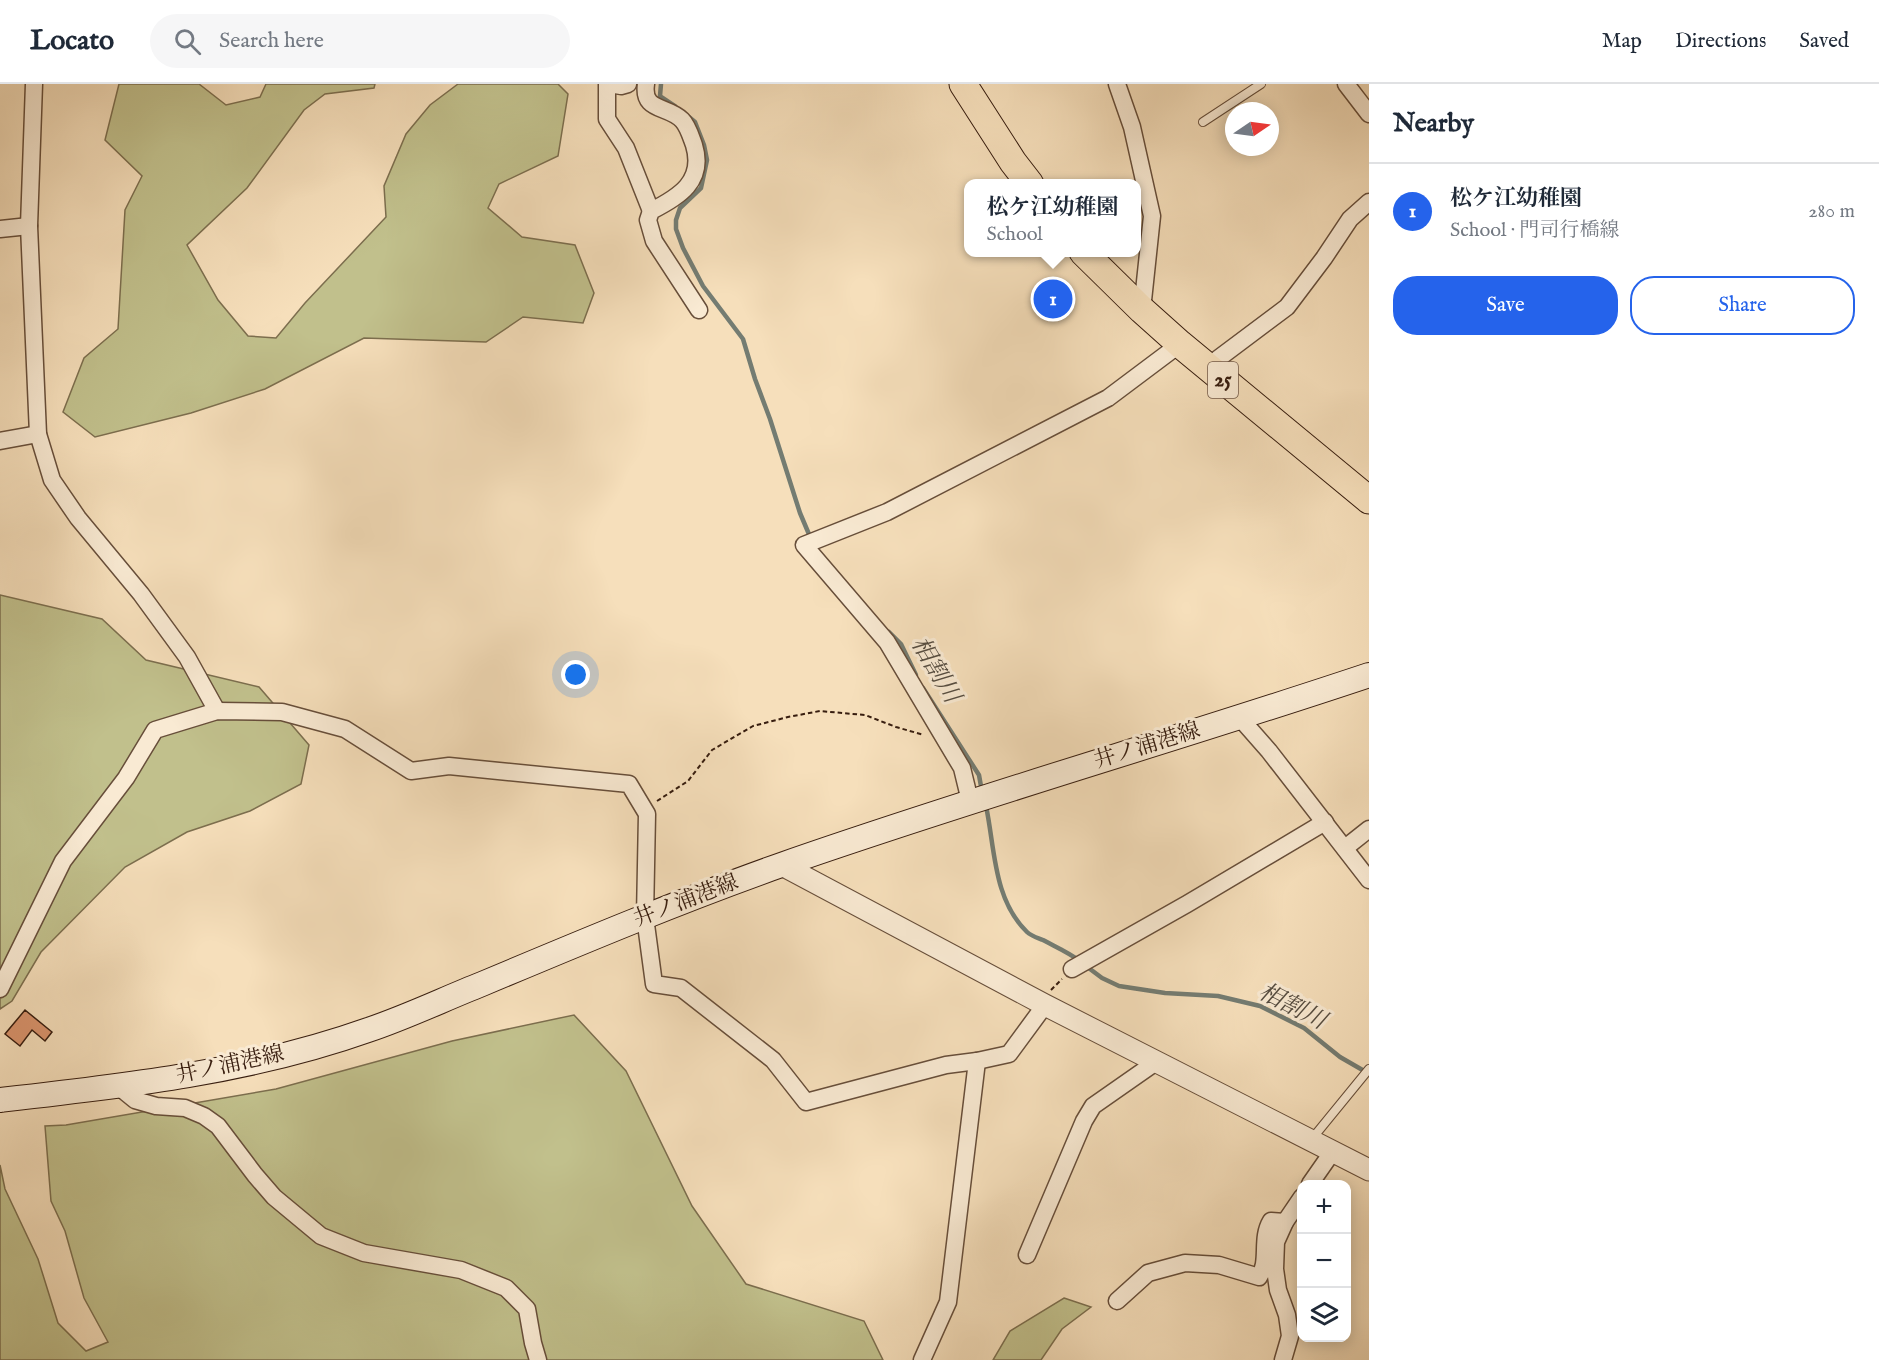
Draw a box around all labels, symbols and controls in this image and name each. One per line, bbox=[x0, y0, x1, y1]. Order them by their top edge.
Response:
search box bbox=[150, 14, 570, 68]
text: Locato bbox=[30, 24, 114, 59]
icon: search bbox=[171, 25, 204, 58]
text: Search here bbox=[219, 27, 324, 55]
text: Map bbox=[1602, 28, 1642, 55]
text: Directions bbox=[1675, 28, 1766, 55]
text: Saved bbox=[1799, 28, 1849, 55]
north arrow bbox=[1225, 102, 1279, 156]
text: Nearby bbox=[1393, 107, 1474, 140]
popup bbox=[964, 179, 1141, 257]
text: 松ケ江幼稚園 bbox=[1450, 185, 1582, 213]
text: 松ケ江幼稚園 bbox=[986, 194, 1119, 222]
text: 1 bbox=[1409, 199, 1416, 224]
text: 280 m bbox=[1808, 199, 1855, 224]
text: School · 門司行橋線 bbox=[1450, 218, 1620, 243]
text: School bbox=[986, 222, 1043, 247]
pin: 1 bbox=[1034, 276, 1072, 322]
button: Save bbox=[1393, 276, 1618, 335]
button: Share bbox=[1630, 276, 1855, 335]
road number: 25 bbox=[1208, 362, 1238, 398]
water label: 相割川 bbox=[903, 631, 968, 711]
your location bbox=[561, 660, 590, 689]
street label: 井ノ浦港線 bbox=[1090, 717, 1204, 775]
street label: 井ノ浦港線 bbox=[630, 868, 742, 934]
water label: 相割川 bbox=[1253, 977, 1334, 1039]
street label: 井ノ浦港線 bbox=[173, 1040, 287, 1090]
map controls bbox=[1297, 1180, 1351, 1342]
button: + bbox=[1297, 1180, 1351, 1234]
button: − bbox=[1297, 1234, 1351, 1288]
button: layers bbox=[1297, 1288, 1351, 1342]

